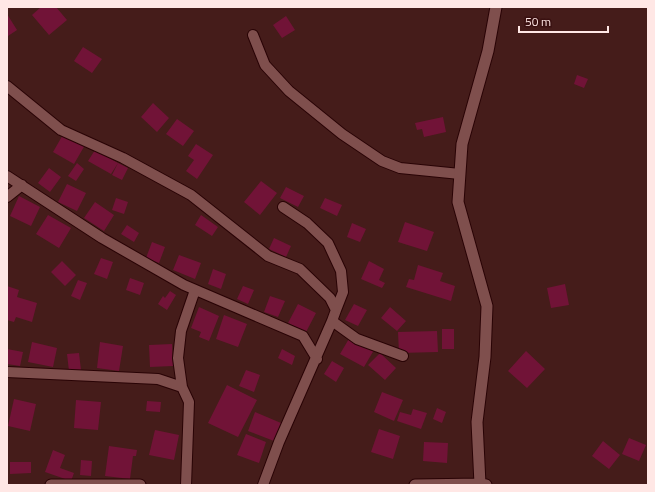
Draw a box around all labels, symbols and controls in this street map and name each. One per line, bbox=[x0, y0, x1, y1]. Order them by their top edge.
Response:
scale bar bbox=[519, 8, 608, 34]
text: 50 m bbox=[525, 12, 551, 31]

